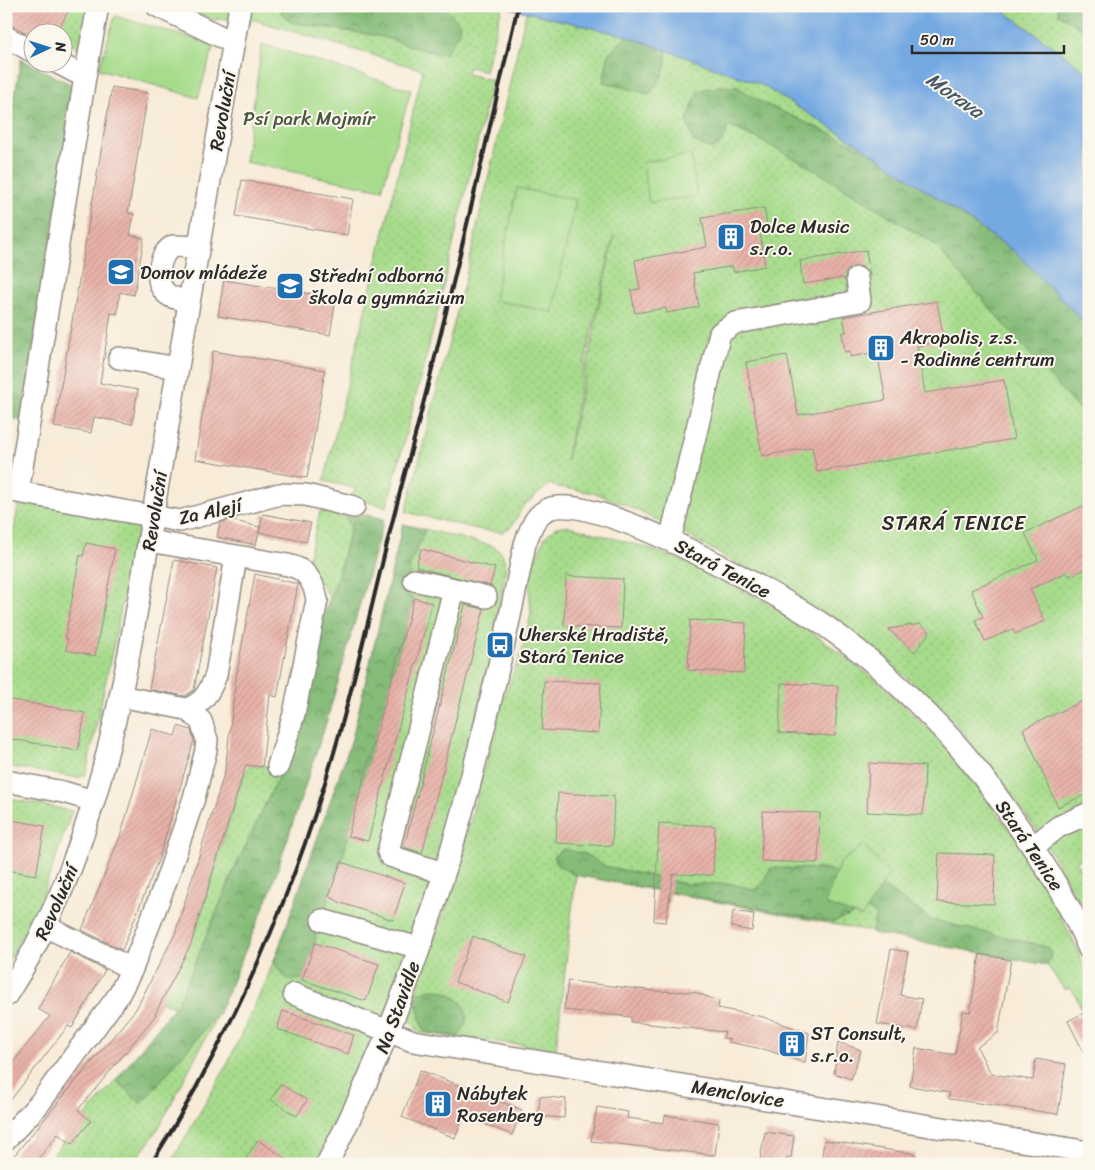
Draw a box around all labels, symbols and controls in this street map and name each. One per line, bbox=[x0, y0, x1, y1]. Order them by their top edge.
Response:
north arrow bbox=[22, 22, 72, 72]
scale bar bbox=[912, 22, 1065, 54]
text: 50 m bbox=[920, 27, 955, 53]
text: N bbox=[48, 40, 73, 53]
water label: Morava bbox=[918, 63, 993, 129]
street label: Revoluční bbox=[199, 66, 246, 154]
park label: Psí park Mojmír bbox=[243, 102, 376, 135]
place label: Dolce Music s.r.o. bbox=[749, 210, 850, 265]
building icon: Dolce Music s.r.o. bbox=[716, 222, 746, 252]
place label: Domov mládeže bbox=[140, 256, 267, 289]
school or university icon: Domov mládeže bbox=[106, 257, 136, 287]
place label: Střední odborná škola a gymnázium bbox=[308, 259, 465, 314]
school or university icon: Střední odborná škola a gymnázium bbox=[275, 271, 305, 301]
place label: Akropolis, z.s. - Rodinné centrum bbox=[899, 321, 1055, 376]
building icon: Akropolis, z.s. - Rodinné centrum bbox=[866, 333, 896, 363]
street label: Revoluční bbox=[132, 466, 178, 553]
street label: Za Alejí bbox=[175, 488, 247, 534]
district label: STARÁ TENICE bbox=[882, 506, 1027, 541]
street label: Stará Tenice bbox=[669, 529, 777, 608]
place label: Uherské Hradiště, Stará Tenice bbox=[519, 618, 670, 673]
bus stop icon: Uherské Hradiště, Stará Tenice bbox=[485, 630, 515, 660]
street label: Stará Tenice bbox=[987, 793, 1073, 898]
street label: Revoluční bbox=[25, 856, 89, 946]
street label: Na Stavidle bbox=[365, 956, 430, 1058]
place label: ST Consult, s.r.o. bbox=[810, 1017, 907, 1072]
building icon: ST Consult, s.r.o. bbox=[777, 1029, 807, 1059]
street label: Menclovice bbox=[689, 1070, 787, 1117]
place label: Nábytek Rosenberg bbox=[457, 1077, 544, 1132]
building icon: Nábytek Rosenberg bbox=[423, 1089, 453, 1119]

